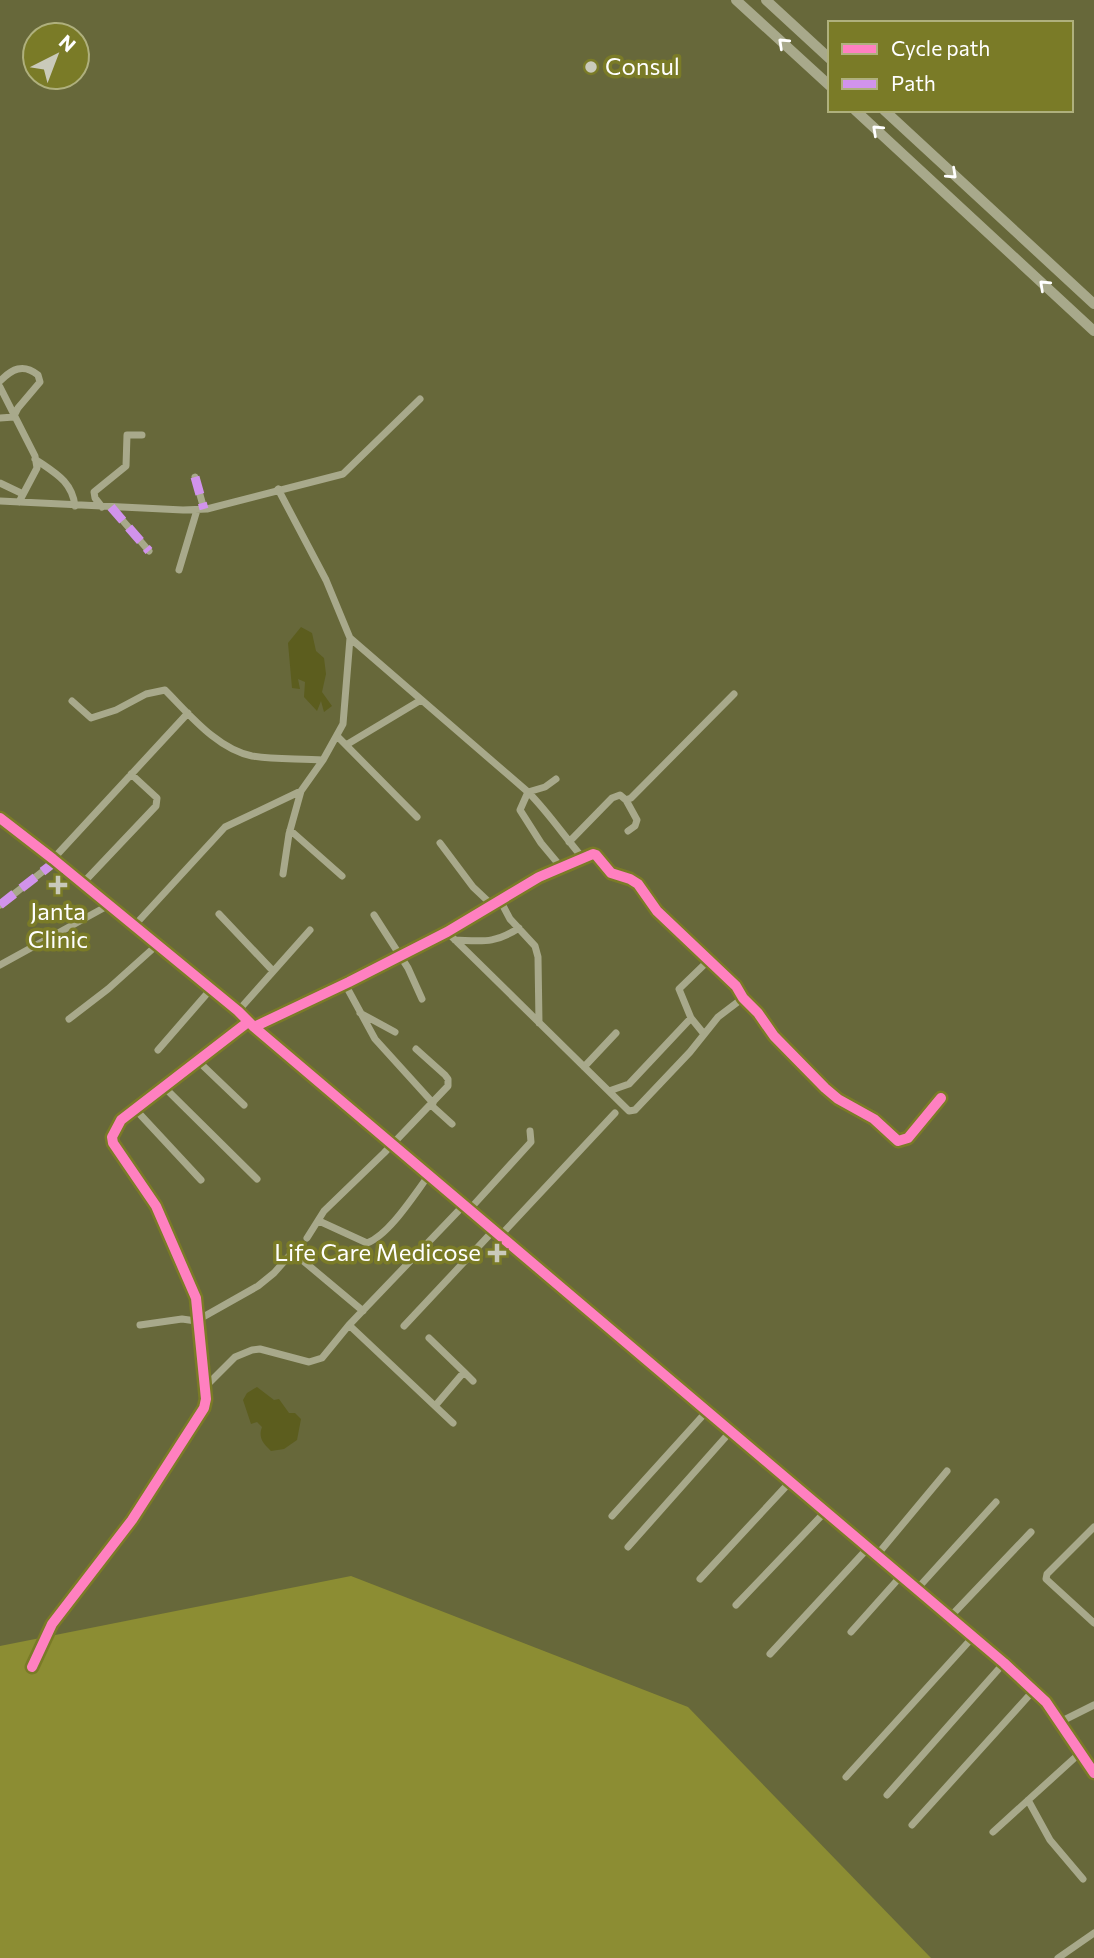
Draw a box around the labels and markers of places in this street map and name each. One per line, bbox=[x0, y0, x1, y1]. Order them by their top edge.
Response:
place label: Consul bbox=[605, 51, 680, 80]
marker: Consul bbox=[583, 59, 599, 75]
marker: Janta Clinic bbox=[48, 875, 68, 895]
place label: Janta Clinic bbox=[28, 896, 88, 953]
place label: Life Care Medicose bbox=[274, 1237, 481, 1266]
marker: Life Care Medicose bbox=[487, 1243, 507, 1263]

